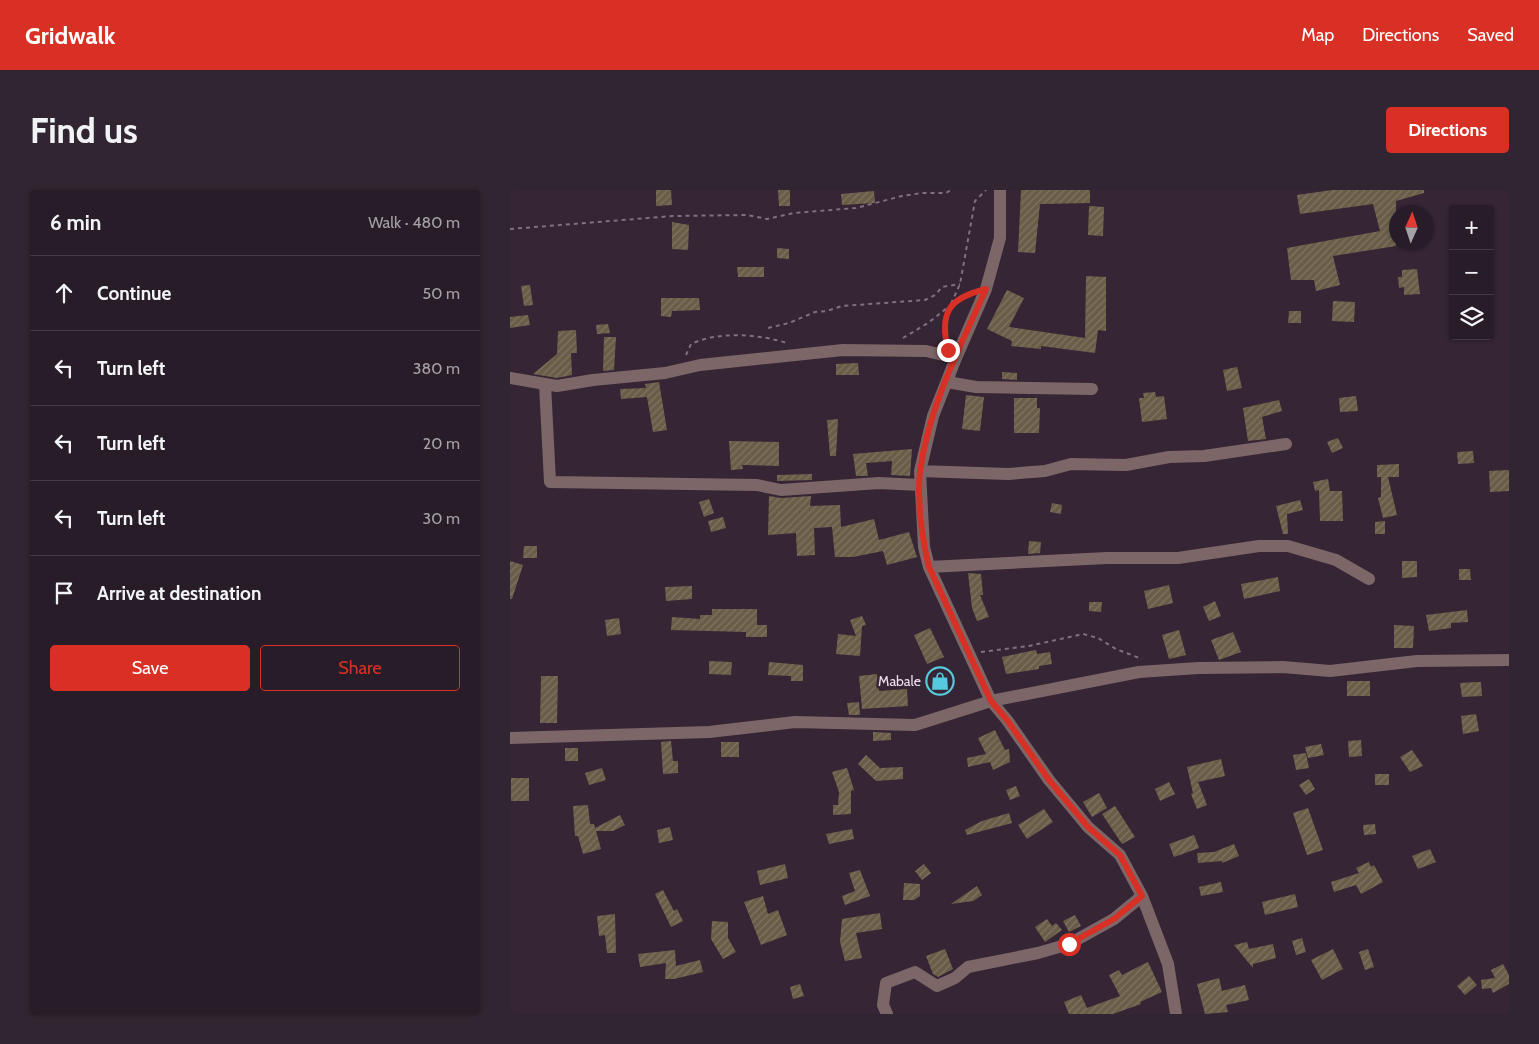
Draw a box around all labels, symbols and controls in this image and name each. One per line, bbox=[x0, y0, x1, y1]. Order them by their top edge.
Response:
text: Gridwalk bbox=[25, 21, 115, 50]
text: Map bbox=[1301, 24, 1334, 46]
text: Directions bbox=[1362, 24, 1439, 46]
text: Saved bbox=[1467, 24, 1514, 46]
button: Directions bbox=[1386, 107, 1509, 153]
text: Find us bbox=[30, 109, 138, 152]
north arrow bbox=[1389, 205, 1434, 250]
map controls bbox=[1449, 205, 1494, 340]
button: + bbox=[1449, 205, 1494, 250]
text: 6 min bbox=[50, 210, 101, 235]
text: Walk · 480 m bbox=[368, 213, 460, 232]
button: − bbox=[1449, 250, 1494, 295]
icon: ahead bbox=[50, 279, 78, 307]
text: Continue bbox=[97, 282, 171, 305]
text: 50 m bbox=[423, 284, 460, 303]
button: layers bbox=[1449, 295, 1494, 340]
route end bbox=[937, 339, 960, 362]
icon: left bbox=[50, 354, 78, 382]
text: Turn left bbox=[97, 357, 165, 380]
text: 380 m bbox=[413, 359, 460, 378]
icon: left bbox=[50, 429, 78, 457]
text: Turn left bbox=[97, 432, 165, 455]
text: 20 m bbox=[423, 434, 460, 453]
icon: left bbox=[50, 504, 78, 532]
text: Turn left bbox=[97, 507, 165, 530]
text: 30 m bbox=[423, 509, 460, 528]
icon: arrive bbox=[50, 579, 78, 607]
text: Arrive at destination bbox=[97, 582, 261, 605]
button: Save bbox=[50, 645, 250, 691]
button: Share bbox=[260, 645, 460, 691]
shop icon: Mabale bbox=[925, 666, 955, 696]
place label: Mabale bbox=[878, 672, 921, 690]
route start bbox=[1058, 933, 1081, 956]

